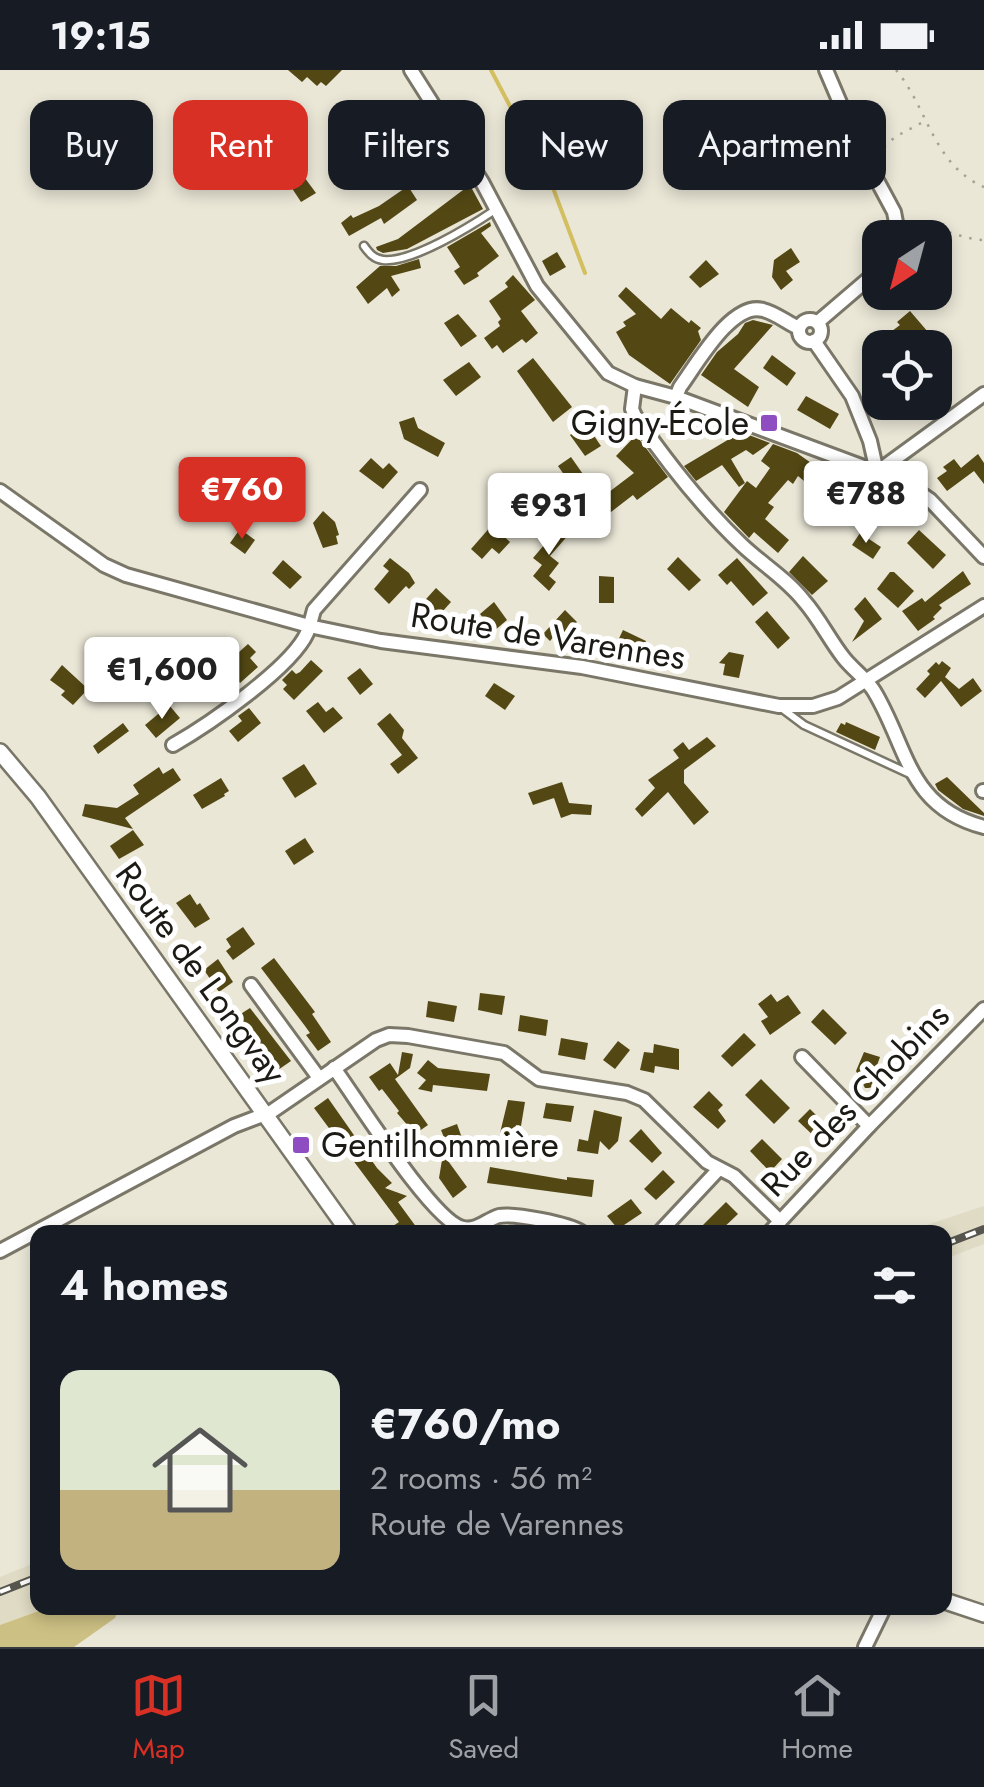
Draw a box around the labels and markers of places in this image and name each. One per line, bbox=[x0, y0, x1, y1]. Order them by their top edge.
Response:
place label: Gigny-École bbox=[571, 398, 749, 448]
marker: Gigny-École bbox=[758, 412, 780, 434]
pin: €760 bbox=[183, 457, 301, 542]
pin: €788 bbox=[807, 461, 925, 546]
pin: €931 bbox=[490, 473, 608, 558]
pin: €1,600 bbox=[81, 637, 243, 722]
place label: Gentilhommière bbox=[321, 1120, 559, 1170]
marker: Gentilhommière bbox=[290, 1134, 312, 1156]

